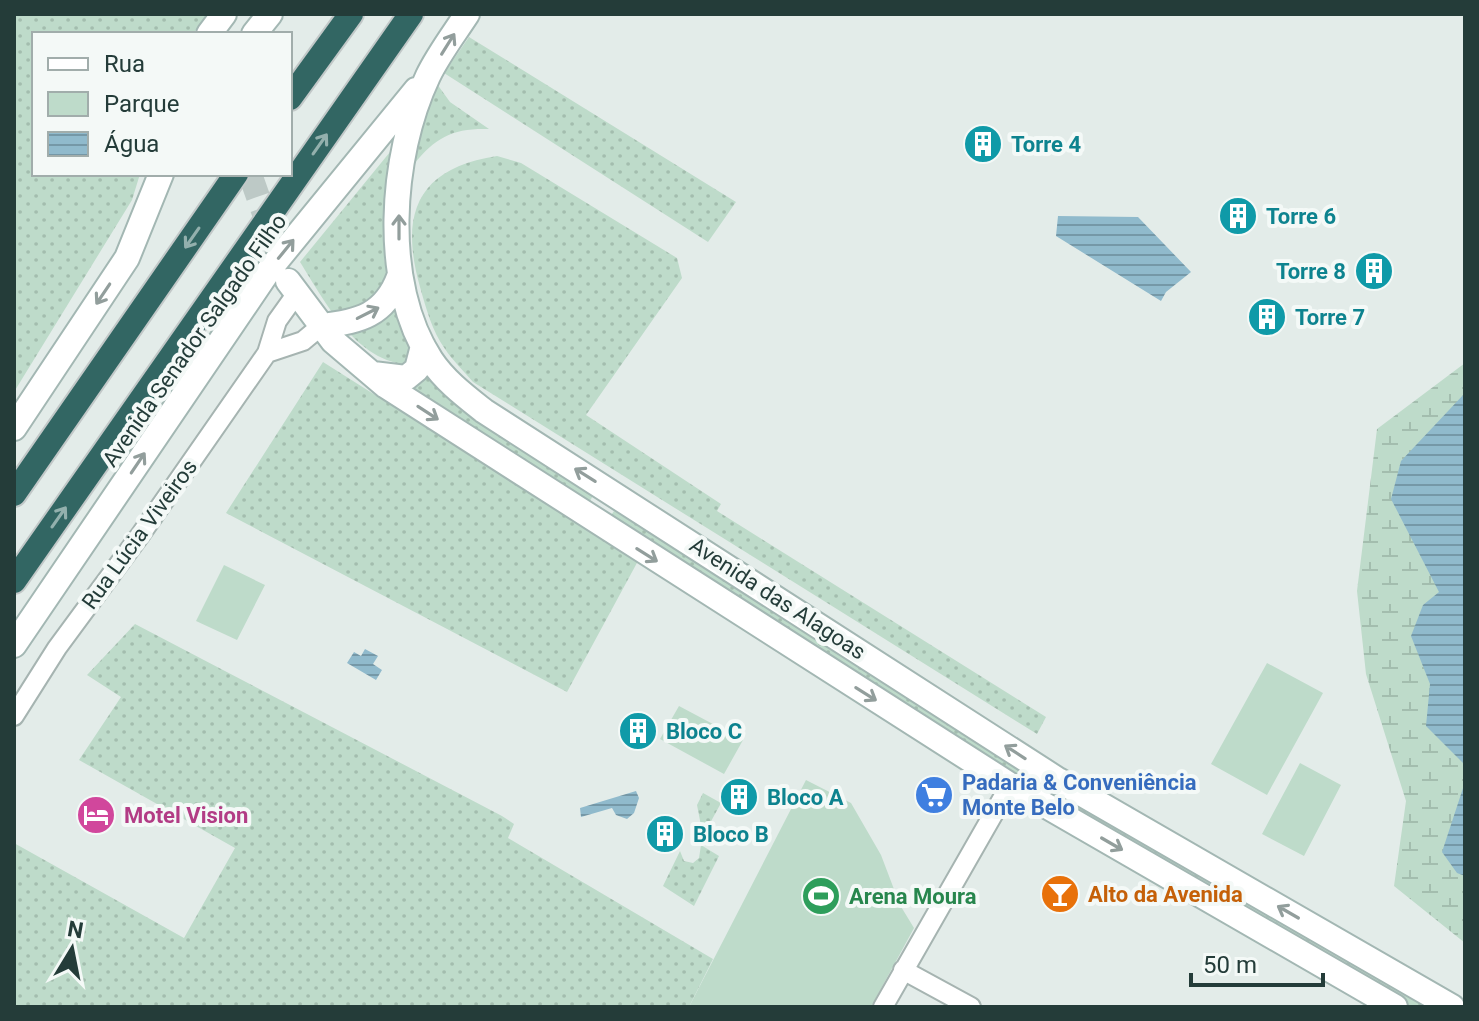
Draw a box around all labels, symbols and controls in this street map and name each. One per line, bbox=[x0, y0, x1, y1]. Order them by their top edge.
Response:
legend bbox=[32, 32, 292, 176]
one-way arrow bbox=[440, 33, 456, 56]
text: Rua bbox=[104, 50, 145, 78]
text: Parque bbox=[104, 90, 180, 118]
building icon: Torre 4 bbox=[962, 123, 1004, 165]
text: Água bbox=[104, 130, 159, 158]
place label: Torre 4 bbox=[1011, 132, 1081, 157]
one-way arrow bbox=[312, 133, 328, 155]
building icon: Torre 6 bbox=[1217, 195, 1259, 237]
place label: Torre 6 bbox=[1266, 204, 1336, 229]
street label: Avenida Senador Salgado Filho bbox=[97, 209, 291, 471]
one-way arrow bbox=[391, 214, 407, 241]
one-way arrow bbox=[184, 227, 200, 249]
one-way arrow bbox=[277, 239, 295, 260]
building icon: Torre 8 bbox=[1353, 250, 1395, 292]
place label: Torre 8 bbox=[1276, 259, 1346, 284]
one-way arrow bbox=[95, 283, 111, 305]
building icon: Torre 7 bbox=[1246, 296, 1288, 338]
one-way arrow bbox=[356, 305, 380, 320]
place label: Torre 7 bbox=[1295, 305, 1365, 330]
one-way arrow bbox=[417, 405, 439, 422]
one-way arrow bbox=[130, 452, 146, 474]
street label: Rua Lúcia Viveiros bbox=[77, 455, 202, 614]
one-way arrow bbox=[574, 466, 597, 482]
one-way arrow bbox=[51, 507, 67, 529]
street label: Avenida das Alagoas bbox=[685, 532, 870, 665]
one-way arrow bbox=[635, 546, 657, 563]
one-way arrow bbox=[855, 685, 877, 702]
building icon: Bloco C bbox=[617, 710, 659, 752]
place label: Bloco C bbox=[666, 719, 742, 744]
one-way arrow bbox=[1005, 744, 1027, 760]
place label: Padaria & Conveniência Monte Belo bbox=[962, 770, 1197, 820]
supermarket icon: Padaria & Conveniência Monte Belo bbox=[913, 774, 955, 816]
building icon: Bloco A bbox=[718, 776, 760, 818]
place label: Bloco A bbox=[767, 785, 844, 810]
hotel icon: Motel Vision bbox=[75, 794, 117, 836]
place label: Motel Vision bbox=[124, 803, 248, 828]
building icon: Bloco B bbox=[644, 813, 686, 855]
place label: Bloco B bbox=[693, 822, 769, 847]
one-way arrow bbox=[1100, 836, 1123, 852]
bar icon: Alto da Avenida bbox=[1039, 873, 1081, 915]
sports icon: Arena Moura bbox=[800, 875, 842, 917]
place label: Alto da Avenida bbox=[1088, 882, 1243, 907]
place label: Arena Moura bbox=[849, 884, 977, 909]
one-way arrow bbox=[1276, 904, 1300, 920]
north arrow bbox=[32, 909, 112, 989]
text: N bbox=[66, 916, 85, 943]
scale bar bbox=[1191, 937, 1323, 987]
text: 50 m bbox=[1203, 951, 1257, 979]

